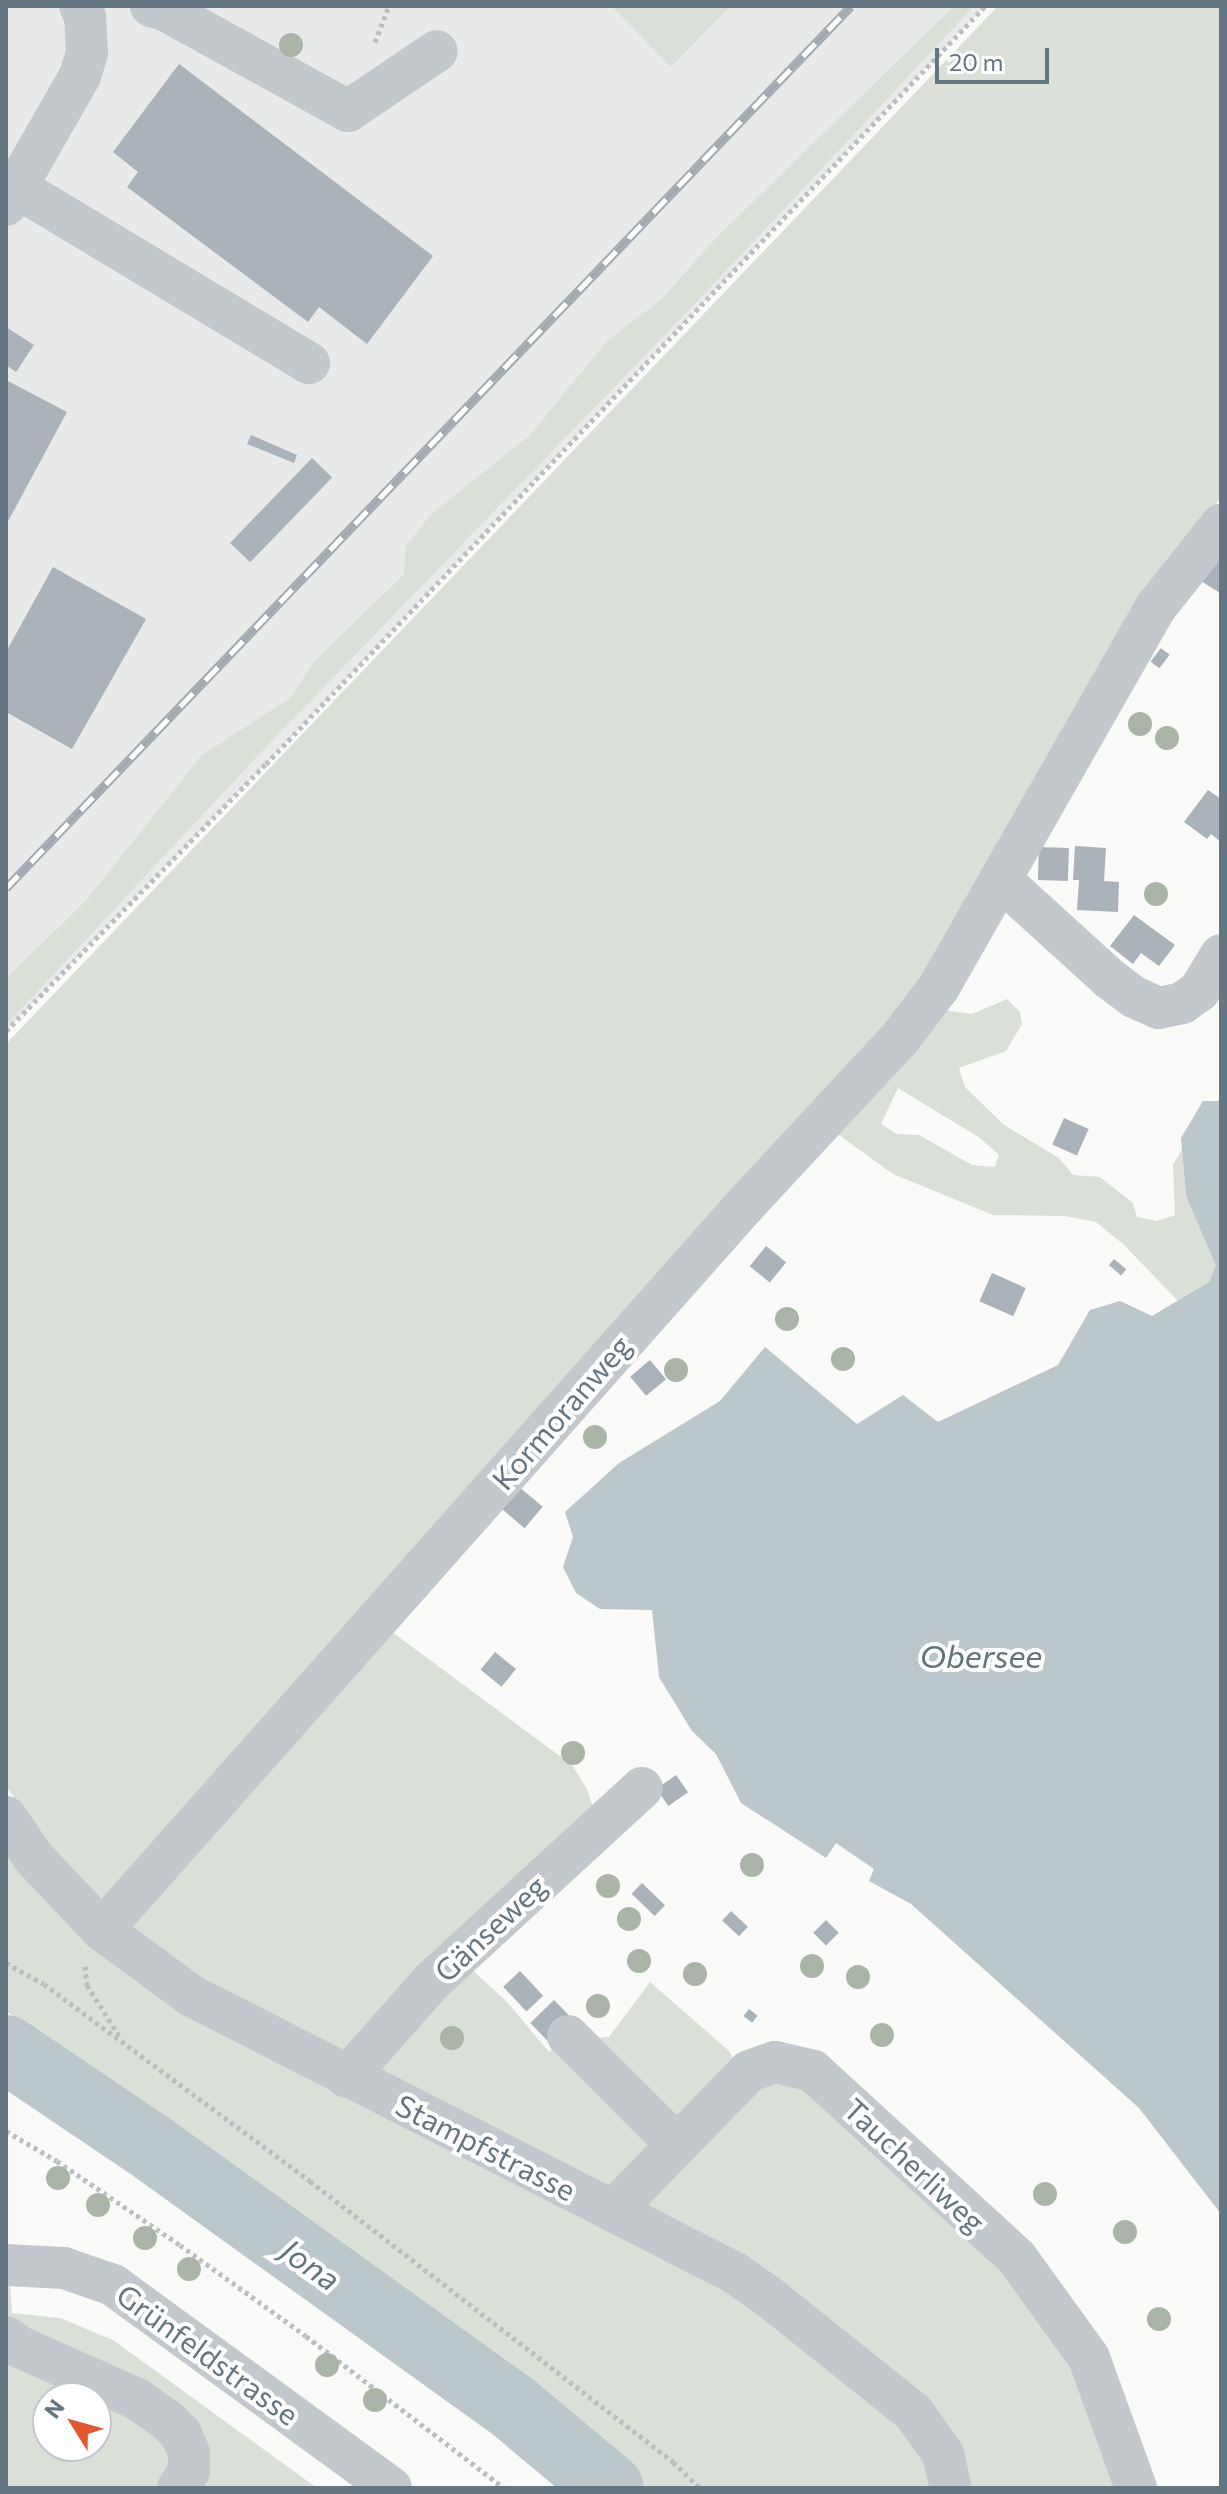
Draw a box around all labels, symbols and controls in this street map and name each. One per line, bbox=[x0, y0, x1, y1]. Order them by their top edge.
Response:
scale bar bbox=[939, 32, 1053, 82]
text: 20 m bbox=[949, 47, 1003, 76]
street label: Kormoranweg bbox=[484, 1327, 638, 1497]
water label: Obersee bbox=[920, 1636, 1042, 1674]
street label: Gänseweg bbox=[427, 1867, 553, 1989]
street label: Stampfstrasse bbox=[390, 2086, 582, 2208]
street label: Taucherliweg bbox=[837, 2091, 993, 2239]
water label: Jona bbox=[274, 2230, 348, 2298]
street label: Grünfeldstrasse bbox=[110, 2276, 306, 2432]
north arrow bbox=[32, 2382, 112, 2462]
text: N bbox=[38, 2394, 70, 2423]

